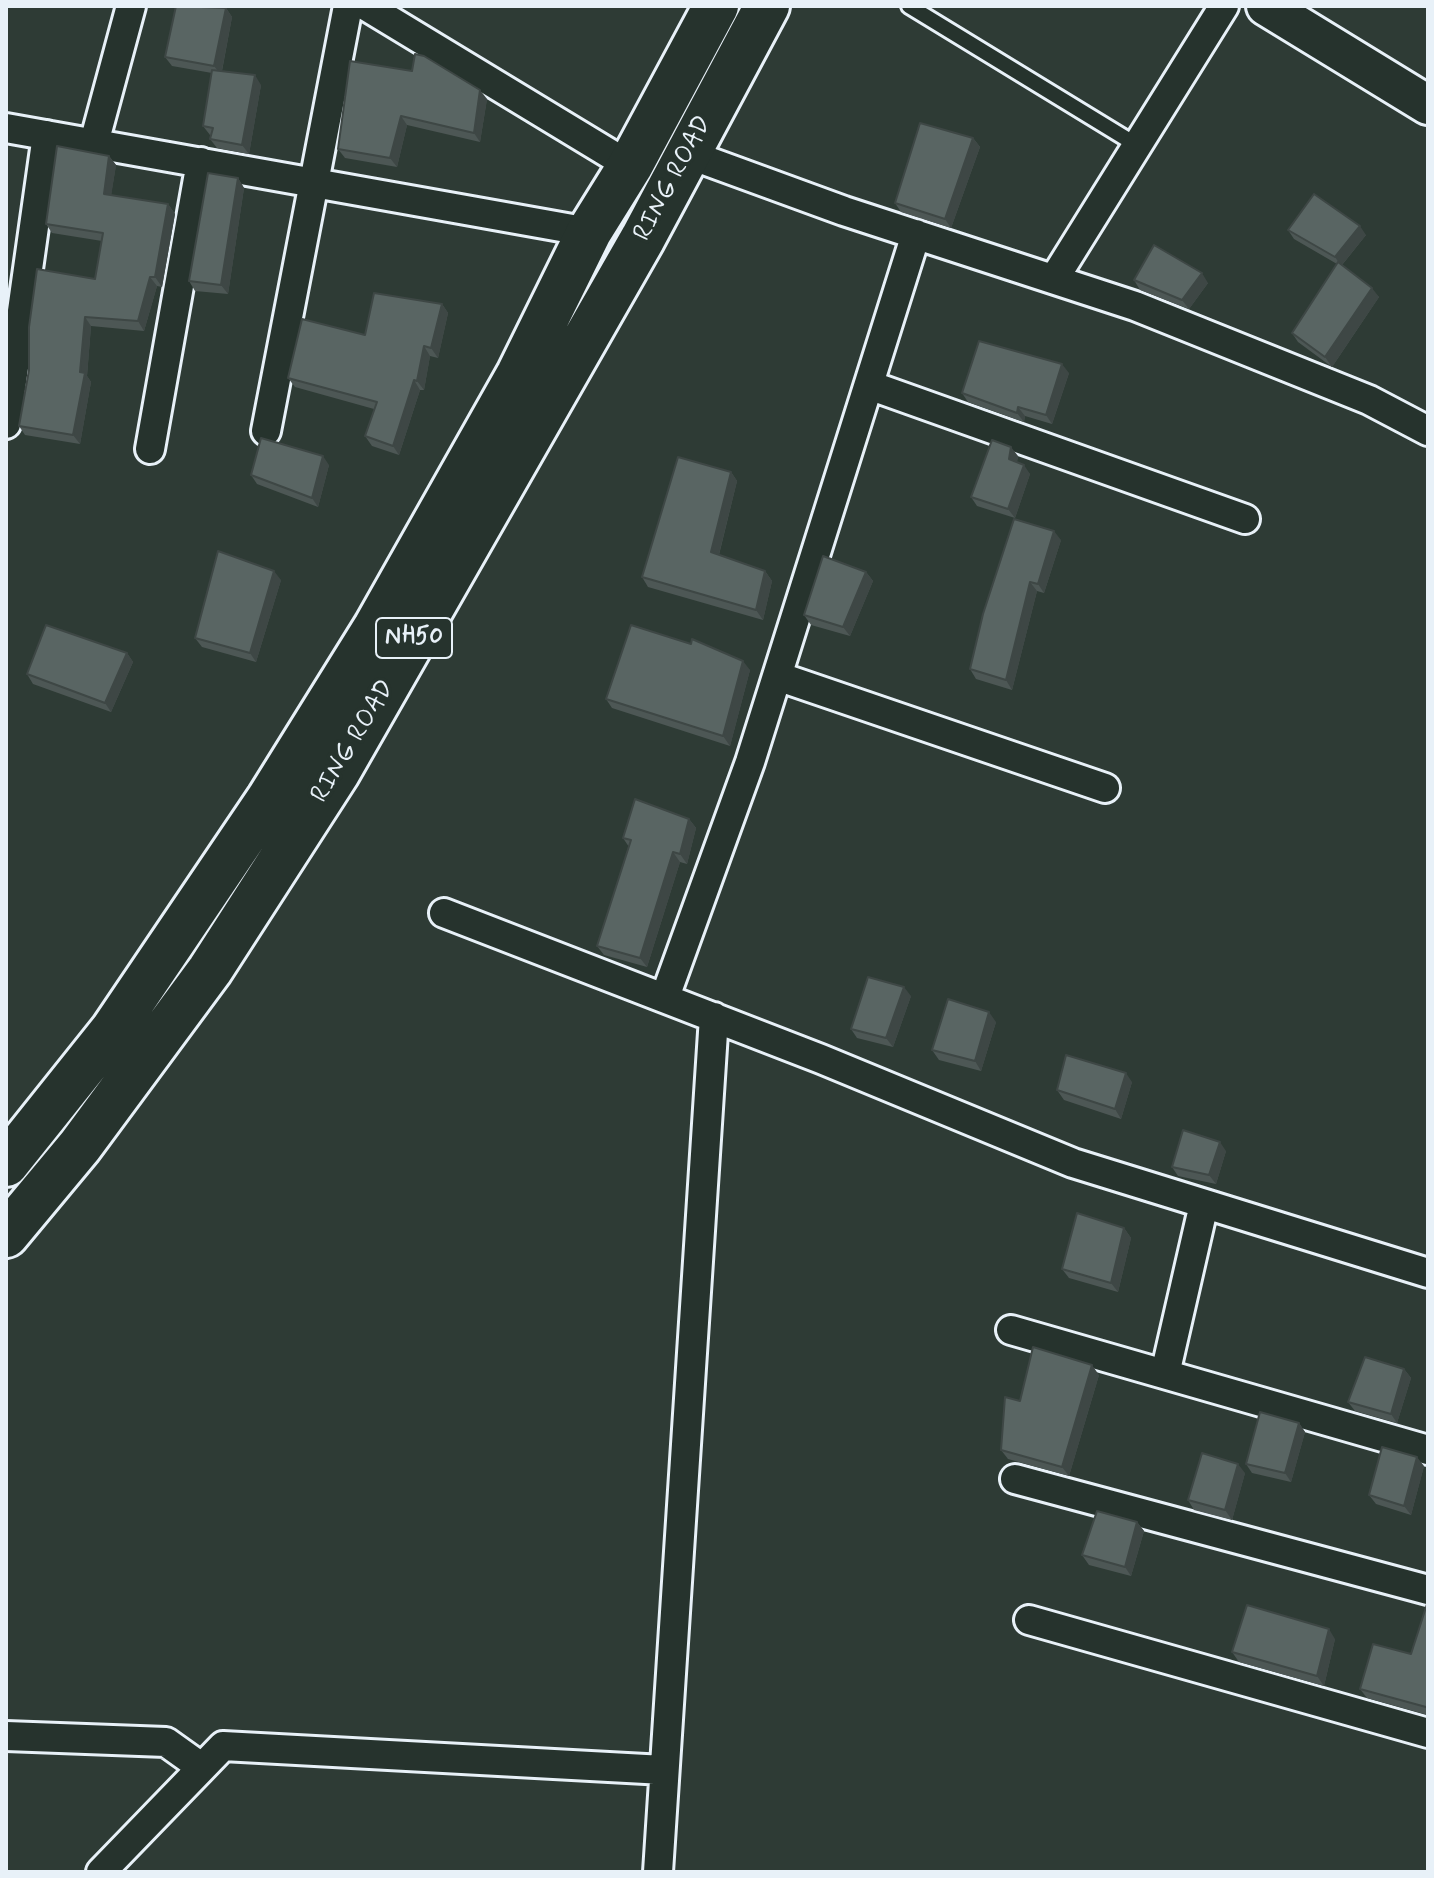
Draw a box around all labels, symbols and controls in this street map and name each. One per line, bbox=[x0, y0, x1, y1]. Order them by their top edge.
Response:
street label: RING ROAD bbox=[628, 111, 720, 247]
road number: NH50 bbox=[376, 618, 452, 658]
street label: RING ROAD bbox=[305, 675, 403, 809]

